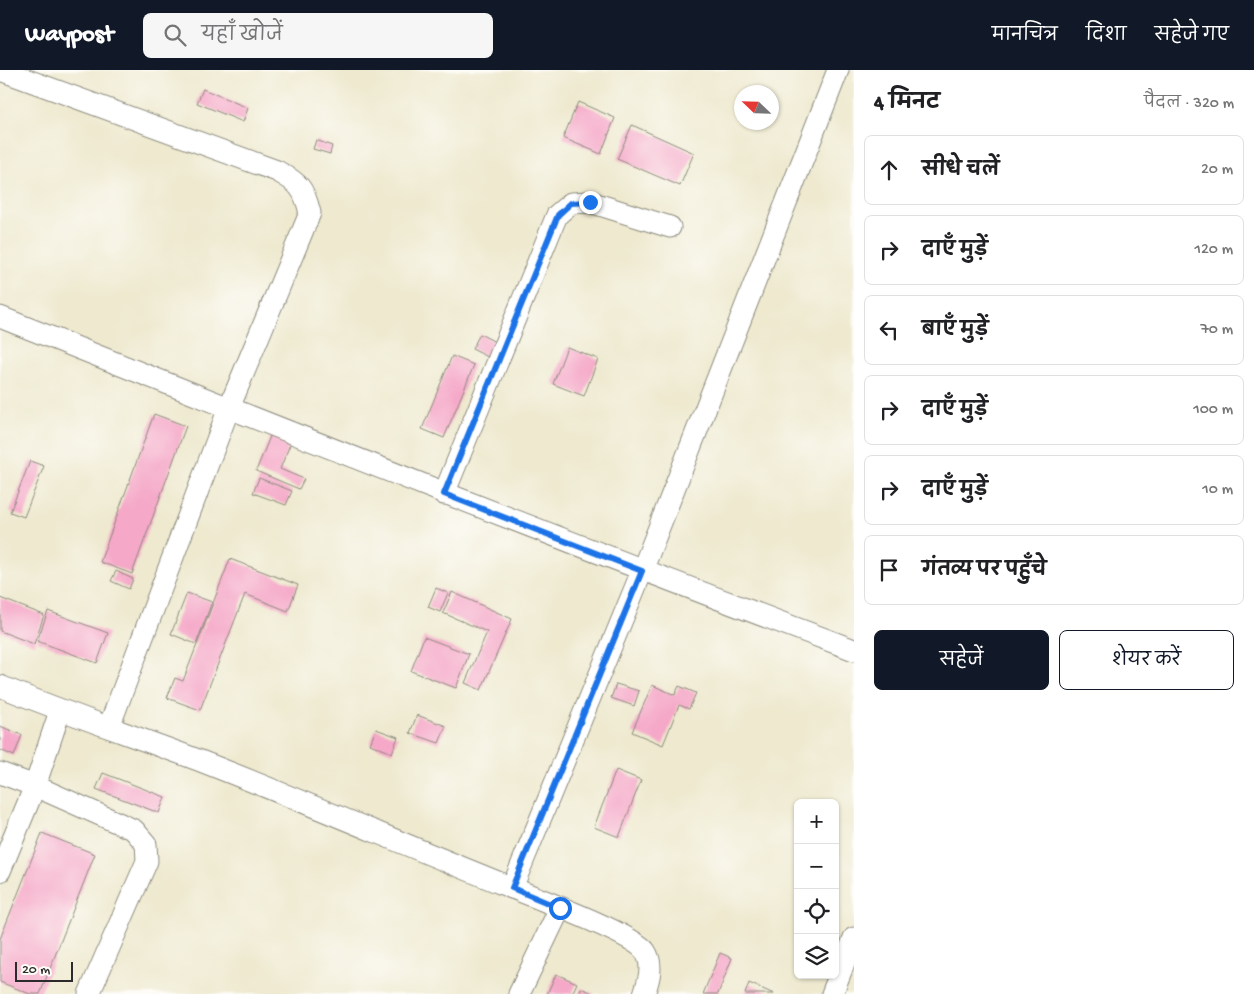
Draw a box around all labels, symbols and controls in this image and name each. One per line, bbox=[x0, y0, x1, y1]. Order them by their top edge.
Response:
search box bbox=[143, 13, 493, 58]
text: Waypost bbox=[25, 21, 113, 50]
icon: search bbox=[161, 21, 189, 49]
text: यहाँ खोजें bbox=[201, 25, 283, 48]
text: मानचित्र bbox=[992, 26, 1058, 47]
text: दिशा bbox=[1086, 26, 1127, 47]
text: सहेजे गए bbox=[1155, 26, 1229, 47]
north arrow bbox=[734, 85, 779, 130]
text: 4 मिनट bbox=[874, 92, 940, 117]
text: पैदल · 320 m bbox=[1144, 95, 1234, 114]
icon: ahead bbox=[875, 156, 903, 184]
text: सीधे चलें bbox=[922, 160, 999, 183]
text: 20 m bbox=[1201, 161, 1233, 180]
route end bbox=[579, 191, 602, 214]
icon: right bbox=[875, 236, 903, 264]
text: दाएँ मुड़ें bbox=[922, 240, 988, 263]
text: 120 m bbox=[1194, 241, 1233, 260]
icon: left bbox=[875, 316, 903, 344]
text: बाएँ मुड़ें bbox=[922, 320, 988, 343]
text: 70 m bbox=[1200, 321, 1233, 340]
icon: right bbox=[875, 396, 903, 424]
text: दाएँ मुड़ें bbox=[922, 400, 988, 423]
text: 100 m bbox=[1193, 401, 1233, 420]
icon: right bbox=[875, 476, 903, 504]
text: दाएँ मुड़ें bbox=[922, 480, 988, 503]
text: 10 m bbox=[1202, 481, 1233, 500]
icon: arrive bbox=[875, 556, 903, 584]
text: गंतव्य पर पहुँचे bbox=[922, 560, 1046, 583]
button: सहेजें bbox=[874, 630, 1049, 690]
button: शेयर करें bbox=[1059, 630, 1234, 690]
map controls bbox=[794, 799, 839, 979]
button: + bbox=[794, 799, 839, 844]
button: − bbox=[794, 844, 839, 889]
button: locate bbox=[794, 889, 839, 934]
route start bbox=[549, 897, 572, 920]
button: layers bbox=[794, 934, 839, 979]
scale bar bbox=[15, 959, 72, 982]
text: 20 m bbox=[22, 962, 50, 979]

